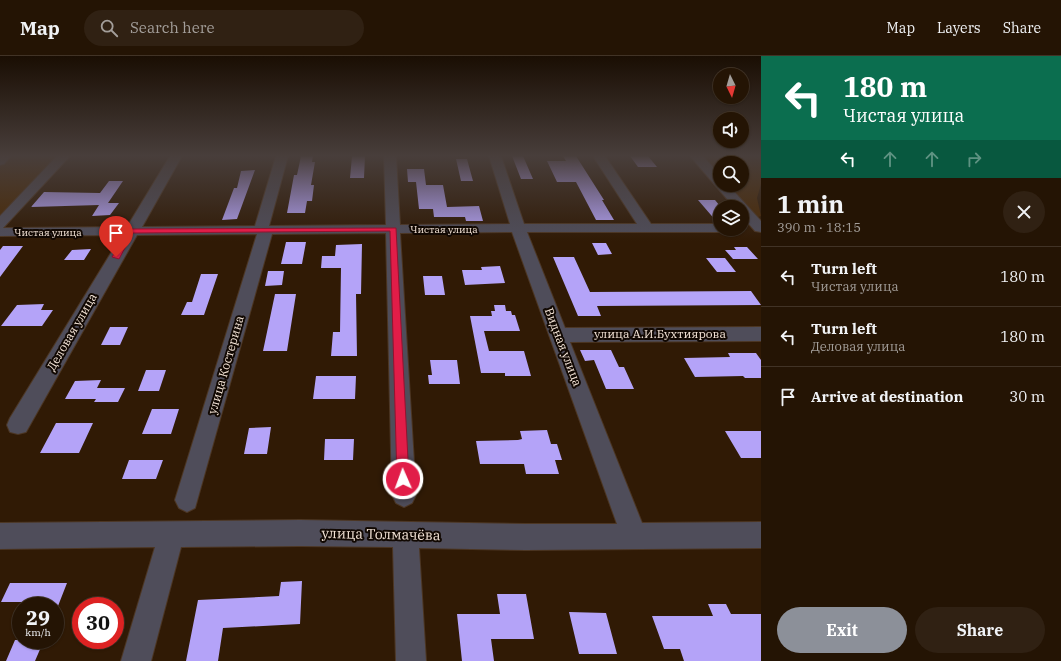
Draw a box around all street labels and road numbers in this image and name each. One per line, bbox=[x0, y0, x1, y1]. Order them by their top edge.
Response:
street label: Чистая улица bbox=[410, 223, 478, 236]
street label: Чистая улица bbox=[14, 226, 82, 239]
street label: Деловая улица bbox=[43, 290, 100, 373]
street label: Видная улица bbox=[542, 305, 586, 389]
street label: улица Костерина bbox=[204, 313, 247, 416]
street label: улица А.И.Бухтиярова bbox=[594, 326, 726, 341]
street label: улица Толмачёва bbox=[321, 524, 441, 544]

